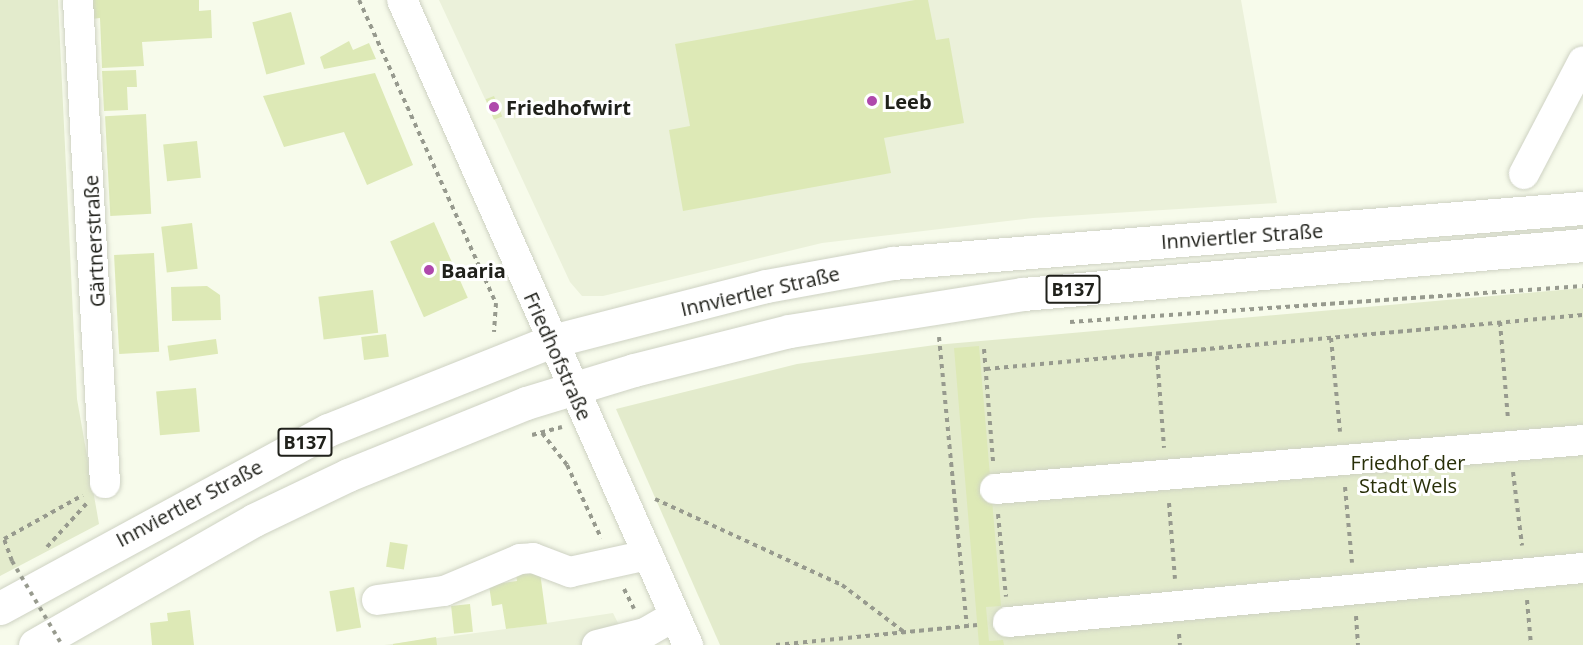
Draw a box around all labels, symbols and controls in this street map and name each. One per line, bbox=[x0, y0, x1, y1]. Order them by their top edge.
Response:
place label: Leeb bbox=[884, 89, 932, 113]
marker: Leeb bbox=[865, 94, 879, 108]
place label: Friedhofwirt bbox=[506, 95, 631, 119]
marker: Friedhofwirt bbox=[487, 100, 501, 114]
street label: Gärtnerstraße bbox=[79, 174, 109, 308]
street label: Innviertler Straße bbox=[1160, 218, 1324, 254]
place label: Baaria bbox=[441, 258, 506, 282]
street label: Innviertler Straße bbox=[678, 261, 842, 321]
marker: Baaria bbox=[422, 263, 436, 277]
road number: B137 bbox=[1044, 274, 1102, 304]
street label: Friedhofstraße bbox=[519, 288, 597, 424]
road number: B137 bbox=[276, 427, 334, 457]
park label: Friedhof der Stadt Wels bbox=[1351, 451, 1465, 498]
street label: Innviertler Straße bbox=[112, 454, 266, 552]

